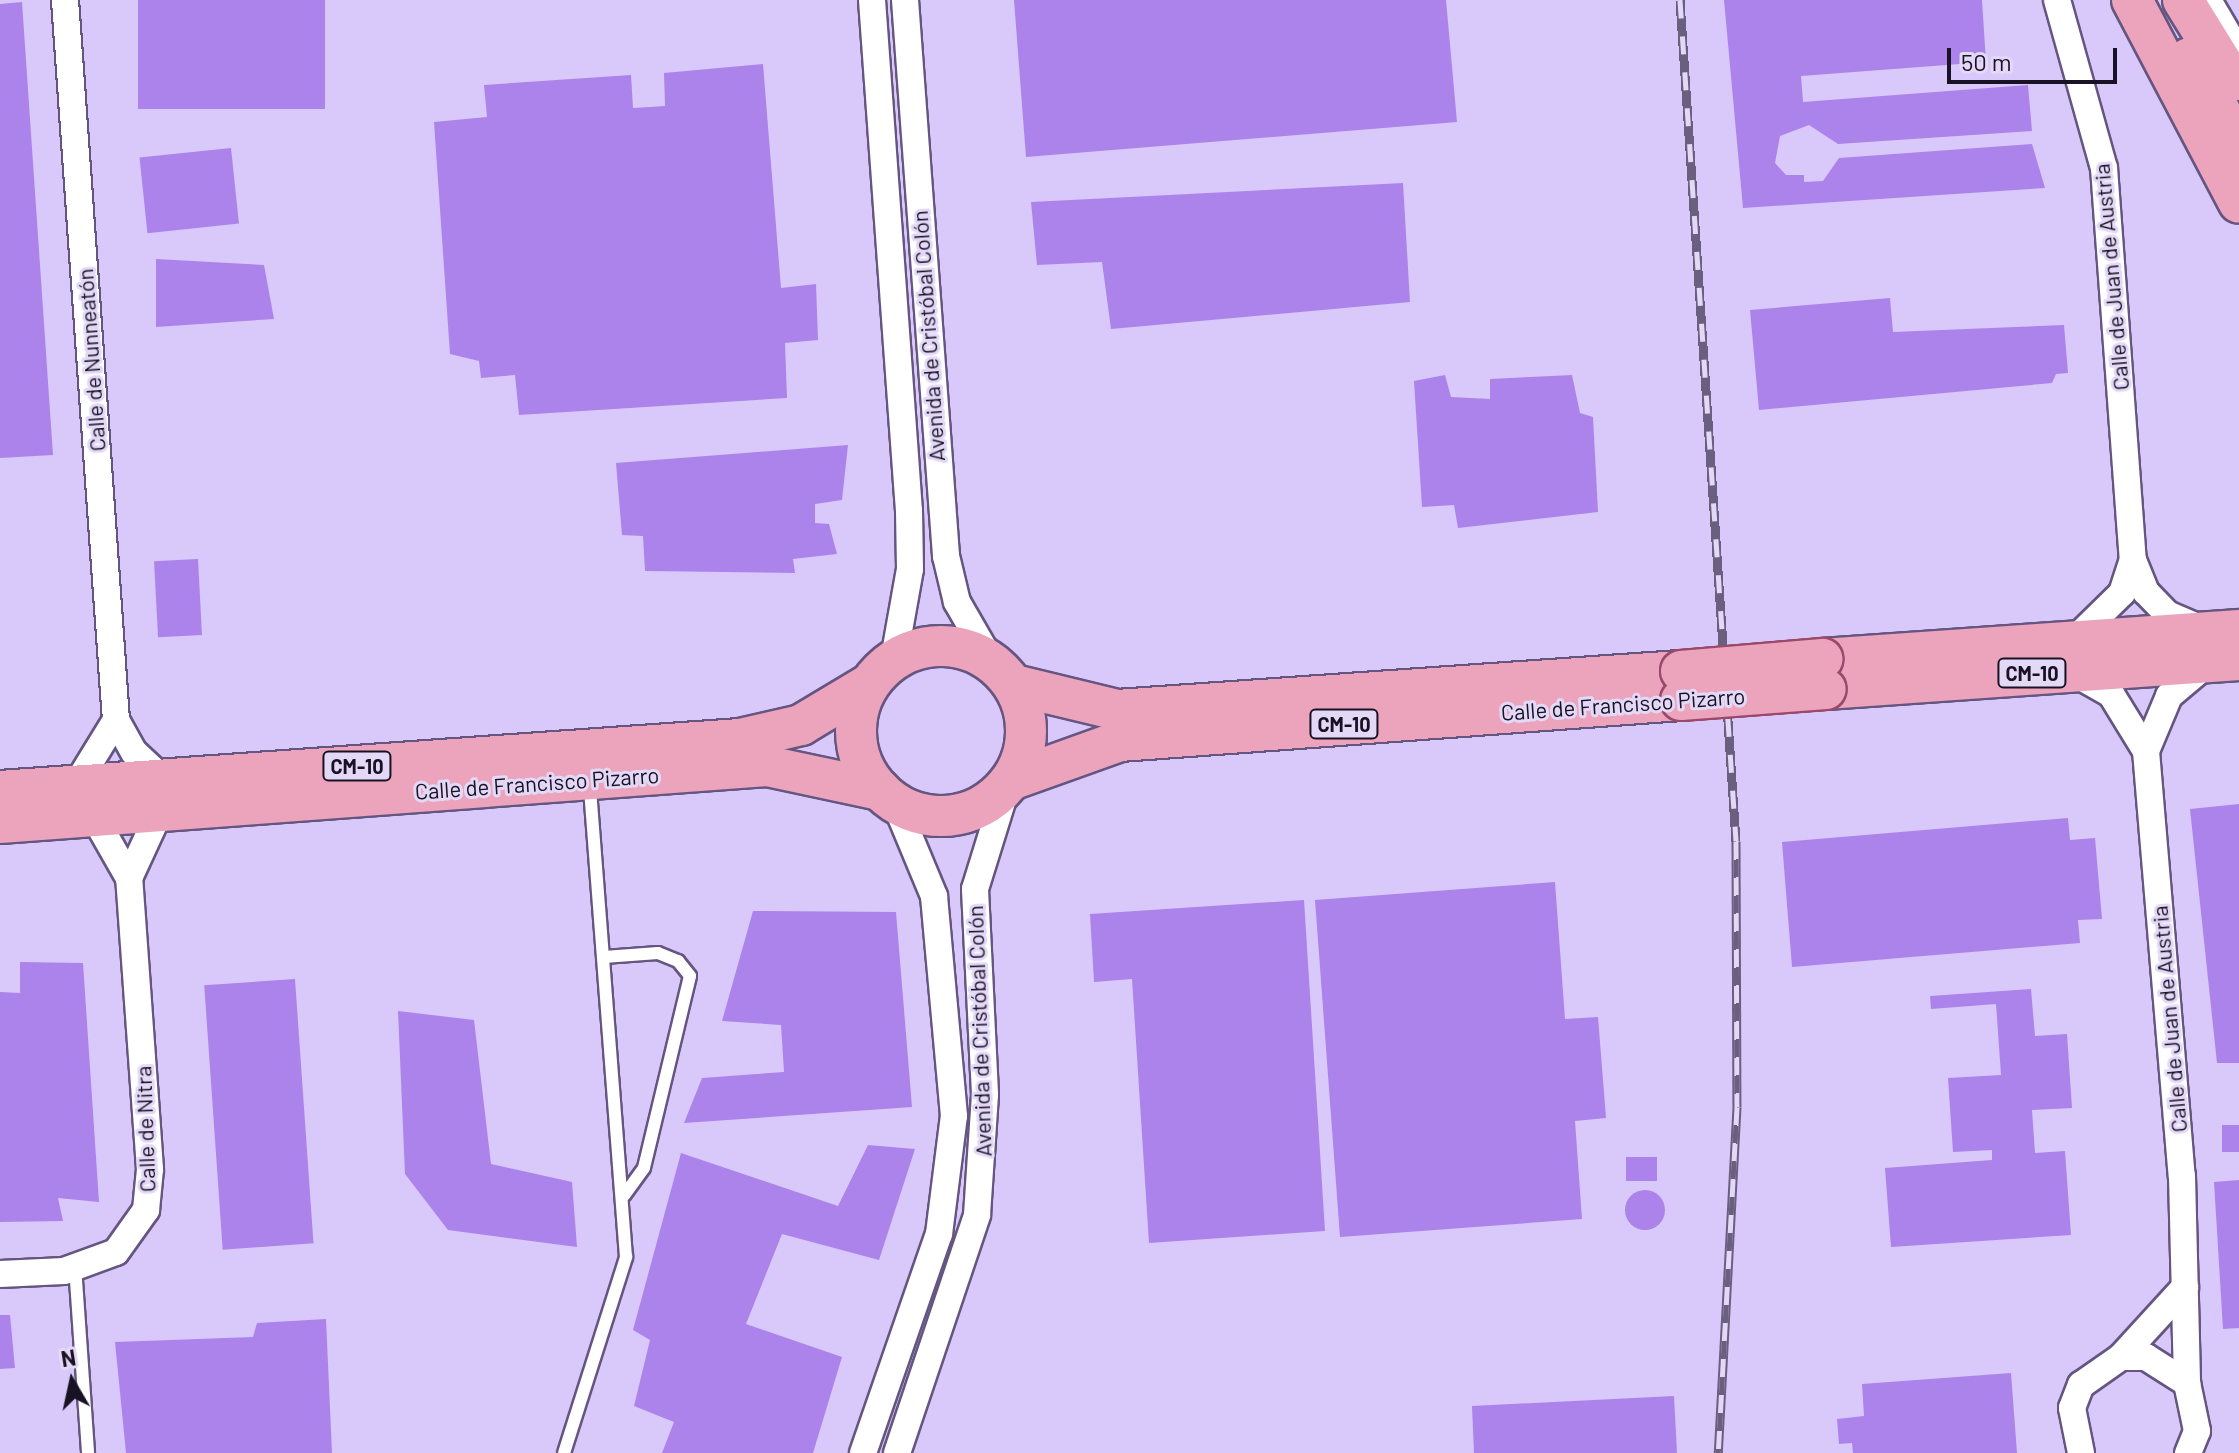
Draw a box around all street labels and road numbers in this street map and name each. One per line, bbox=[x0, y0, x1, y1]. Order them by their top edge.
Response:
street label: Calle de Juan de Austria bbox=[2088, 163, 2134, 391]
street label: Avenida de Cristóbal Colón bbox=[906, 210, 950, 462]
street label: Calle de Nunneatón bbox=[71, 268, 111, 452]
road number: CM-10 bbox=[1996, 657, 2068, 689]
street label: Calle de Francisco Pizarro bbox=[1500, 682, 1746, 726]
road number: CM-10 bbox=[1308, 708, 1380, 740]
road number: CM-10 bbox=[321, 750, 393, 782]
street label: Calle de Francisco Pizarro bbox=[414, 761, 660, 805]
street label: Avenida de Cristóbal Colón bbox=[961, 905, 997, 1157]
street label: Calle de Juan de Austria bbox=[2146, 905, 2192, 1133]
street label: Calle de Nitra bbox=[130, 1065, 160, 1193]

